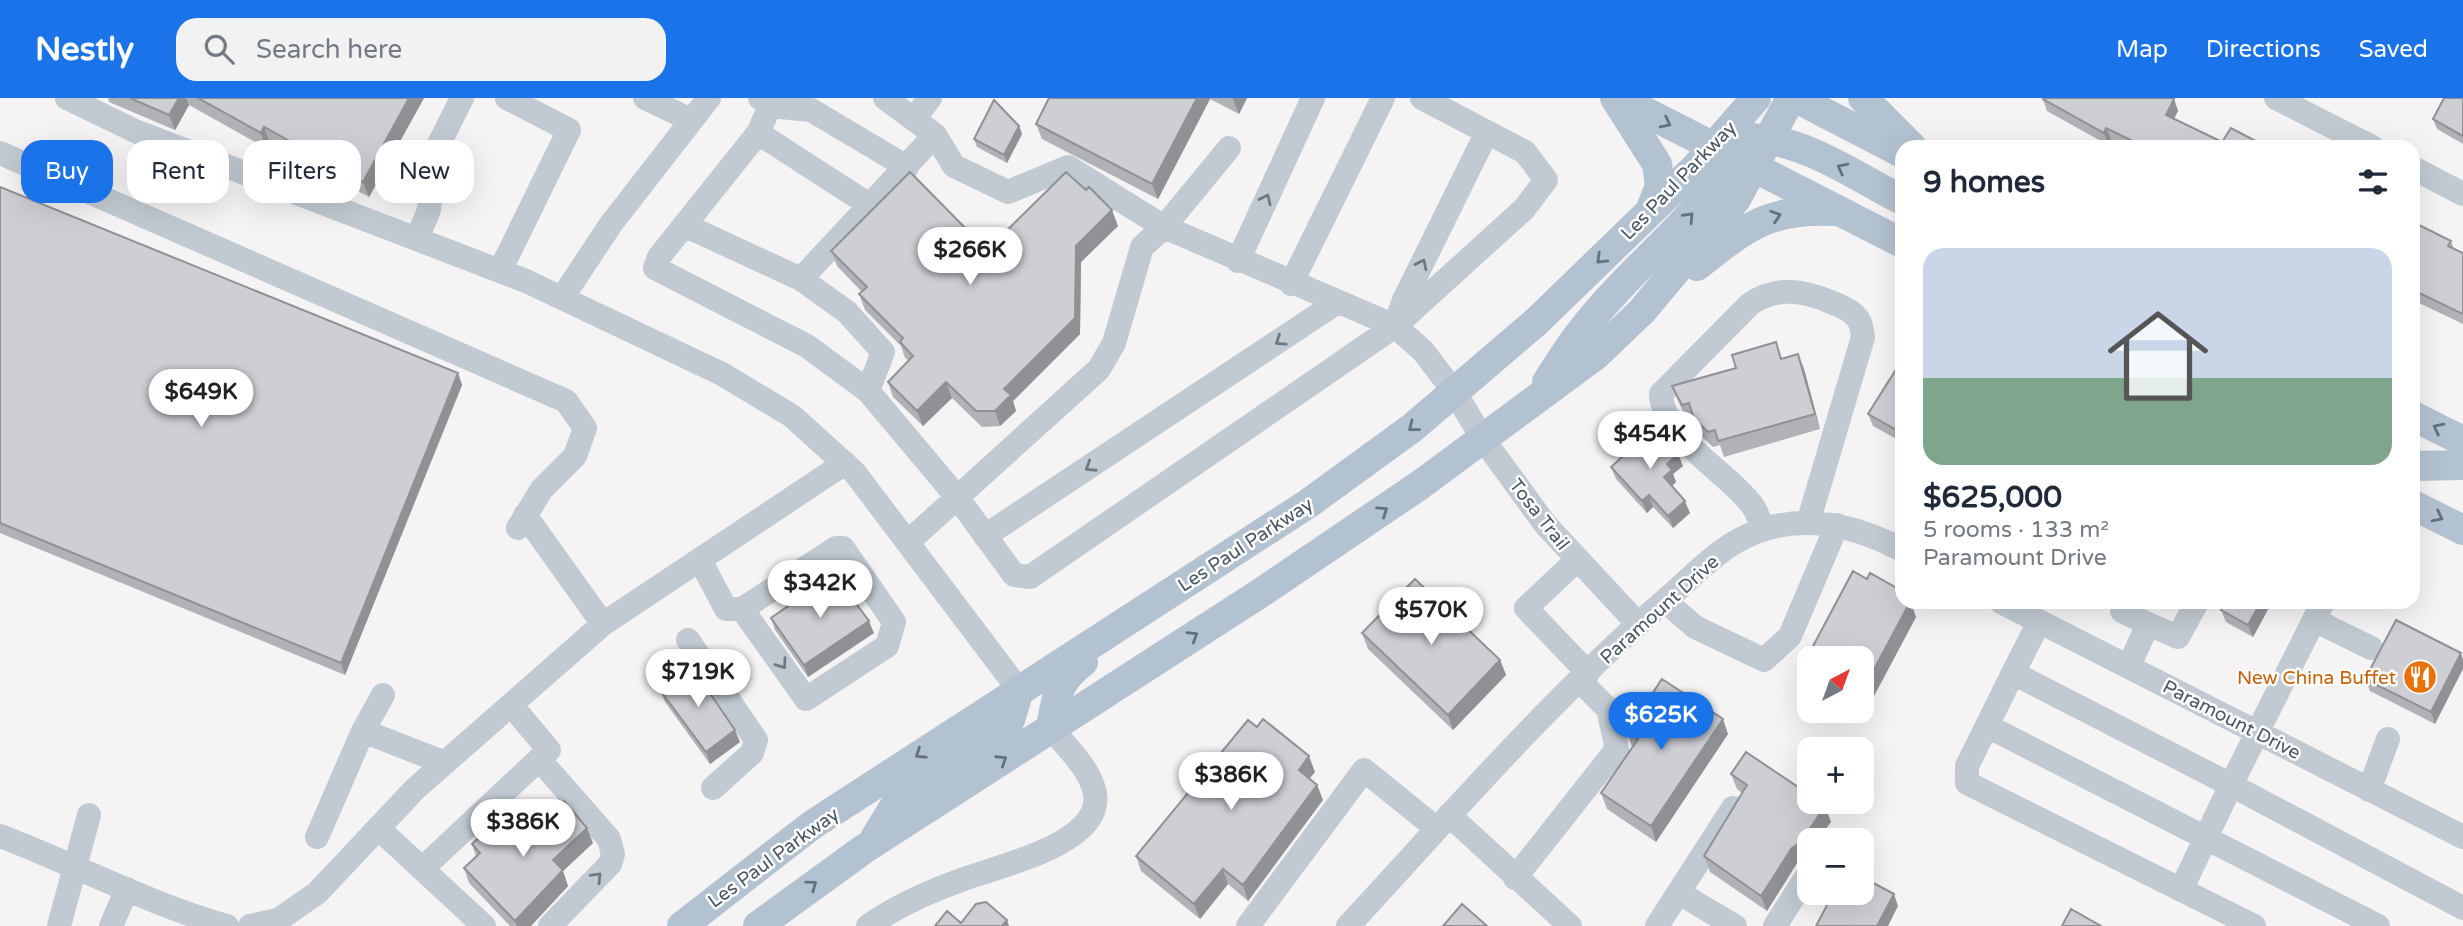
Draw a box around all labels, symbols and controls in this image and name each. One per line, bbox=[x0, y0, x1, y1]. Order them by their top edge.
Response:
search box bbox=[176, 18, 666, 81]
text: Nestly bbox=[35, 30, 134, 69]
icon: search bbox=[200, 30, 238, 68]
text: Search here bbox=[256, 34, 402, 65]
text: Map bbox=[2116, 35, 2168, 64]
text: Directions bbox=[2206, 35, 2321, 64]
text: Saved bbox=[2359, 35, 2428, 64]
one-way arrow bbox=[1659, 115, 1671, 128]
street label: Les Paul Parkway bbox=[1617, 117, 1741, 244]
chip: Buy bbox=[21, 140, 113, 203]
chip: Rent bbox=[127, 140, 229, 203]
chip: Filters bbox=[243, 140, 361, 203]
chip: New bbox=[375, 140, 474, 203]
one-way arrow bbox=[1836, 163, 1849, 177]
icon: filters bbox=[2354, 163, 2392, 201]
text: 9 homes bbox=[1923, 164, 2045, 201]
one-way arrow bbox=[1258, 194, 1272, 206]
one-way arrow bbox=[1770, 210, 1782, 224]
one-way arrow bbox=[1681, 212, 1694, 225]
pin: $266K bbox=[921, 228, 1019, 287]
text: $266K bbox=[934, 236, 1006, 264]
one-way arrow bbox=[1596, 250, 1609, 263]
one-way arrow bbox=[1413, 259, 1427, 271]
icon: home bbox=[2095, 293, 2221, 419]
one-way arrow bbox=[1275, 333, 1288, 345]
pin: $649K bbox=[152, 370, 250, 429]
text: $649K bbox=[165, 378, 237, 406]
pin: $454K bbox=[1601, 412, 1699, 471]
one-way arrow bbox=[1408, 418, 1421, 431]
text: $454K bbox=[1614, 420, 1686, 448]
one-way arrow bbox=[2433, 423, 2445, 437]
one-way arrow bbox=[1085, 458, 1098, 471]
street label: Tosa Trail bbox=[1505, 475, 1574, 555]
text: $625,000 bbox=[1923, 479, 2062, 516]
street label: Les Paul Parkway bbox=[1174, 493, 1317, 597]
one-way arrow bbox=[1375, 507, 1388, 519]
one-way arrow bbox=[2431, 509, 2443, 523]
text: 5 rooms · 133 m² bbox=[1923, 516, 2109, 544]
text: Paramount Drive bbox=[1923, 544, 2107, 572]
street label: Paramount Drive bbox=[1596, 551, 1723, 669]
pin: $342K bbox=[771, 560, 869, 620]
text: $342K bbox=[784, 569, 856, 597]
pin: $570K bbox=[1382, 588, 1480, 647]
text: $570K bbox=[1395, 596, 1467, 624]
one-way arrow bbox=[1185, 631, 1198, 644]
north arrow bbox=[1797, 646, 1874, 723]
map controls bbox=[1797, 646, 1874, 905]
pin: $719K bbox=[649, 650, 747, 709]
one-way arrow bbox=[774, 656, 786, 669]
text: $719K bbox=[662, 658, 734, 686]
restaurant icon: New China Buffet bbox=[2401, 658, 2439, 696]
place label: New China Buffet bbox=[2237, 667, 2396, 689]
street label: Paramount Drive bbox=[2159, 676, 2304, 764]
pin: $625K bbox=[1612, 692, 1710, 752]
text: $625K bbox=[1625, 701, 1697, 729]
button: + bbox=[1797, 737, 1874, 814]
one-way arrow bbox=[915, 745, 928, 758]
pin: $386K bbox=[1182, 752, 1280, 812]
one-way arrow bbox=[994, 755, 1007, 768]
text: $386K bbox=[1195, 761, 1267, 789]
pin: $386K bbox=[474, 800, 572, 859]
street label: Les Paul Parkway bbox=[704, 803, 843, 913]
text: $386K bbox=[487, 808, 559, 836]
button: − bbox=[1797, 828, 1874, 905]
one-way arrow bbox=[589, 872, 602, 885]
one-way arrow bbox=[804, 881, 817, 893]

